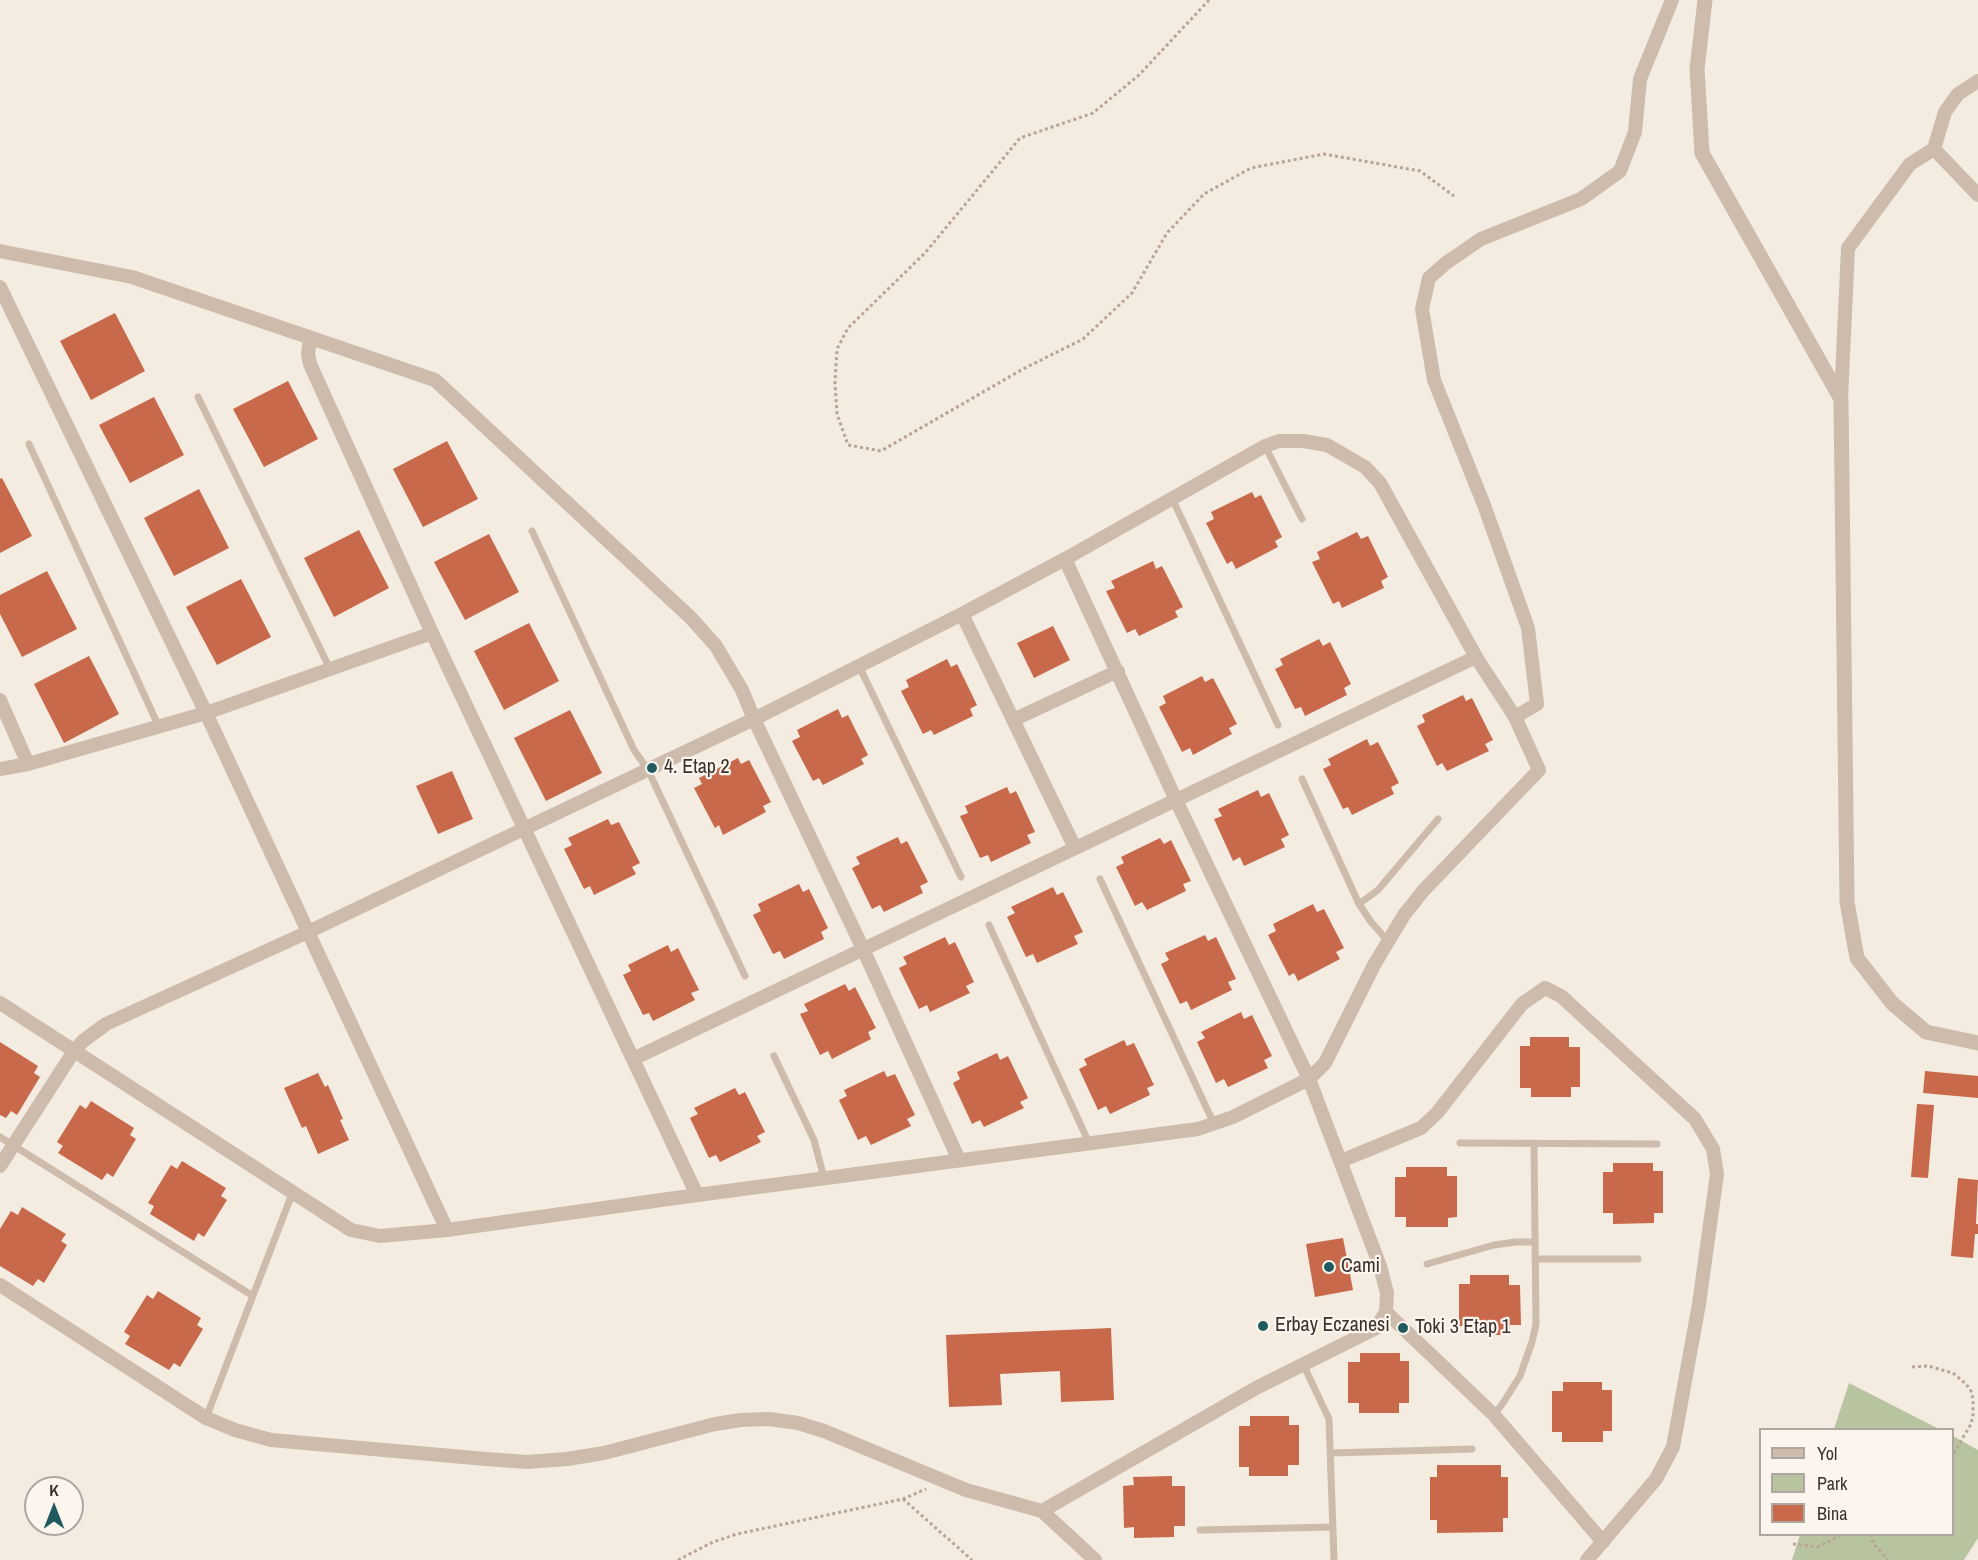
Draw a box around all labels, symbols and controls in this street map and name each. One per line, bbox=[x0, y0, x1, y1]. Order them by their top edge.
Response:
place label: 4. Etap 2 bbox=[664, 756, 730, 780]
marker: 4. Etap 2 bbox=[645, 761, 659, 775]
place label: Cami bbox=[1341, 1255, 1380, 1279]
marker: Cami bbox=[1322, 1260, 1336, 1274]
place label: Erbay Eczanesi bbox=[1275, 1314, 1390, 1338]
place label: Toki 3 Etap 1 bbox=[1415, 1316, 1511, 1340]
marker: Erbay Eczanesi bbox=[1256, 1319, 1270, 1333]
marker: Toki 3 Etap 1 bbox=[1396, 1321, 1410, 1335]
legend bbox=[1759, 1428, 1954, 1536]
text: Yol bbox=[1817, 1441, 1837, 1466]
text: Park bbox=[1817, 1471, 1847, 1496]
north arrow bbox=[24, 1476, 84, 1536]
text: K bbox=[49, 1479, 59, 1501]
text: Bina bbox=[1817, 1501, 1847, 1526]

